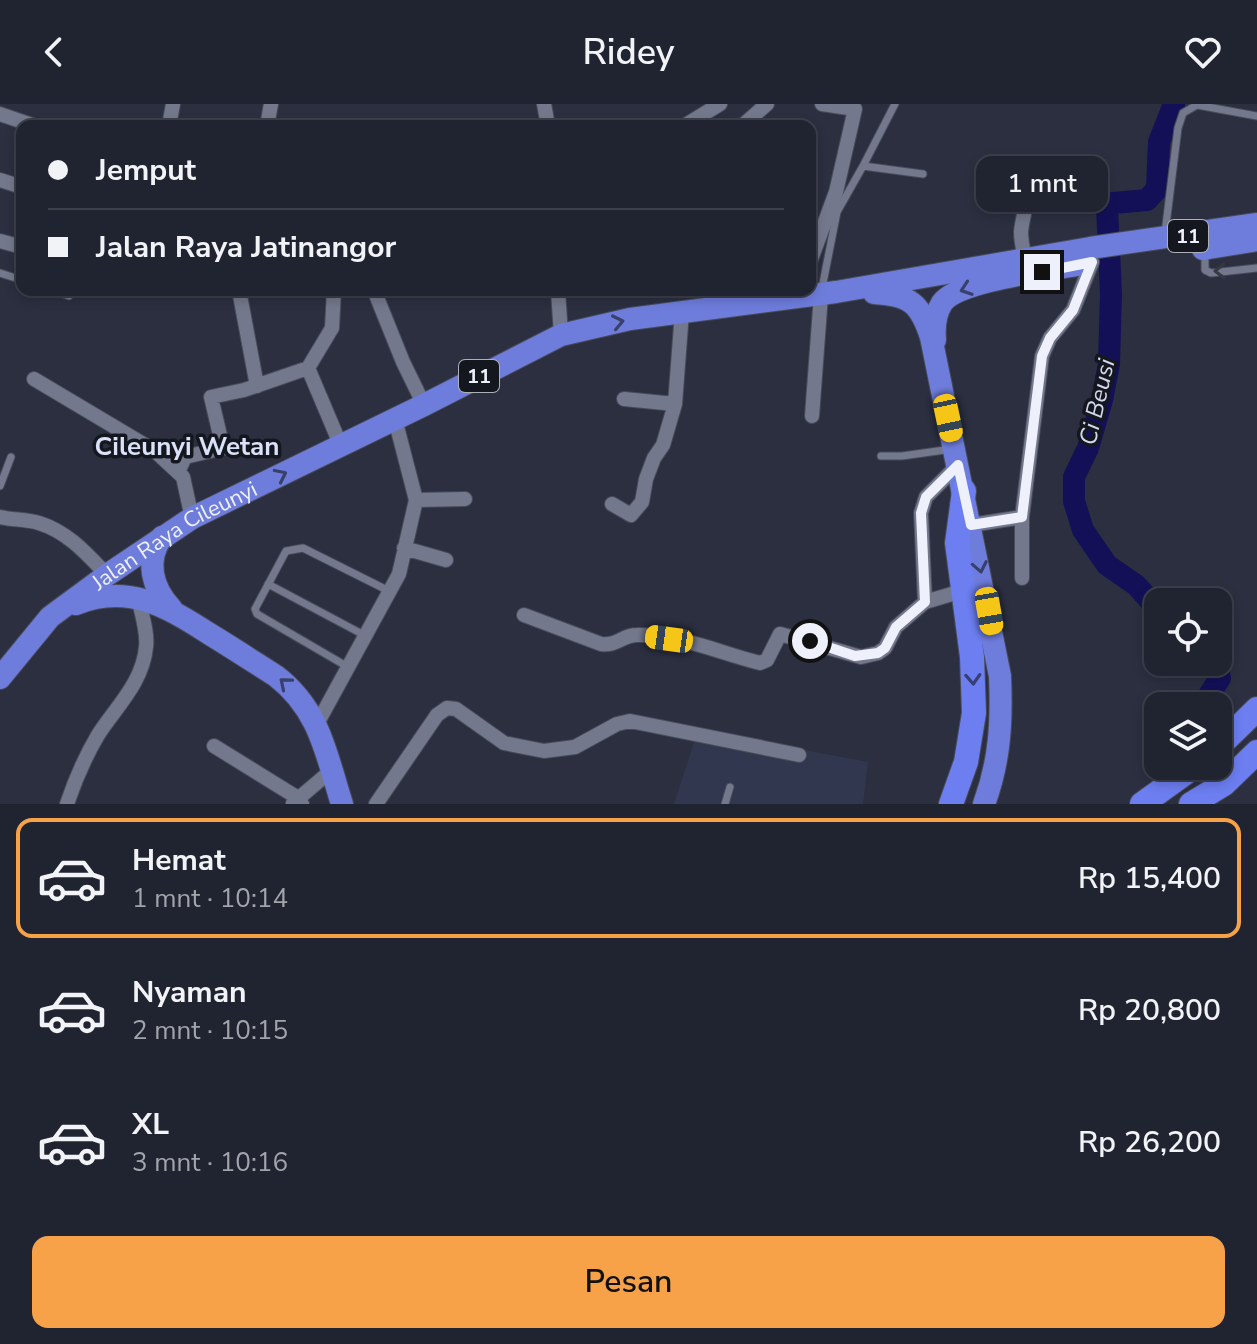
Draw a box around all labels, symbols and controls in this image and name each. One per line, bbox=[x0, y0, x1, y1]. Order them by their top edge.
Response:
text: Ridey bbox=[582, 28, 675, 77]
icon: back bbox=[32, 30, 76, 74]
icon: heart bbox=[1181, 30, 1225, 74]
text: Jemput bbox=[96, 150, 196, 191]
callout: 1 mnt bbox=[976, 156, 1108, 212]
text: 1 mnt bbox=[1007, 166, 1077, 201]
road number: 11 bbox=[1168, 220, 1208, 252]
text: Jalan Raya Jatinangor bbox=[96, 227, 396, 268]
route end bbox=[1024, 254, 1060, 290]
one-way arrow bbox=[1214, 262, 1226, 280]
one-way arrow bbox=[960, 279, 974, 295]
one-way arrow bbox=[611, 314, 624, 331]
water label: Ci Beusi bbox=[1072, 355, 1123, 448]
road number: 11 bbox=[459, 360, 499, 392]
car bbox=[931, 392, 965, 444]
district label: Cileunyi Wetan bbox=[95, 429, 279, 464]
one-way arrow bbox=[272, 469, 287, 485]
street label: Jalan Raya Cileunyi bbox=[85, 475, 262, 598]
one-way arrow bbox=[971, 560, 988, 573]
car bbox=[973, 585, 1005, 637]
map controls bbox=[1144, 588, 1232, 780]
button: locate bbox=[1144, 588, 1232, 676]
route start bbox=[792, 623, 828, 659]
car bbox=[644, 624, 694, 654]
one-way arrow bbox=[965, 673, 982, 686]
one-way arrow bbox=[279, 678, 294, 693]
button: layers bbox=[1144, 692, 1232, 780]
text: Hemat bbox=[132, 840, 226, 881]
icon: car bbox=[36, 842, 108, 914]
text: Rp 15,400 bbox=[1078, 858, 1221, 899]
text: 1 mnt · 10:14 bbox=[132, 881, 288, 916]
text: Nyaman bbox=[132, 972, 247, 1013]
icon: car bbox=[36, 974, 108, 1046]
text: Rp 20,800 bbox=[1078, 990, 1221, 1031]
text: 2 mnt · 10:15 bbox=[132, 1013, 288, 1048]
text: XL bbox=[132, 1104, 169, 1145]
icon: car bbox=[36, 1106, 108, 1178]
text: Rp 26,200 bbox=[1078, 1122, 1221, 1163]
text: 3 mnt · 10:16 bbox=[132, 1145, 288, 1180]
button: Pesan bbox=[32, 1236, 1225, 1328]

